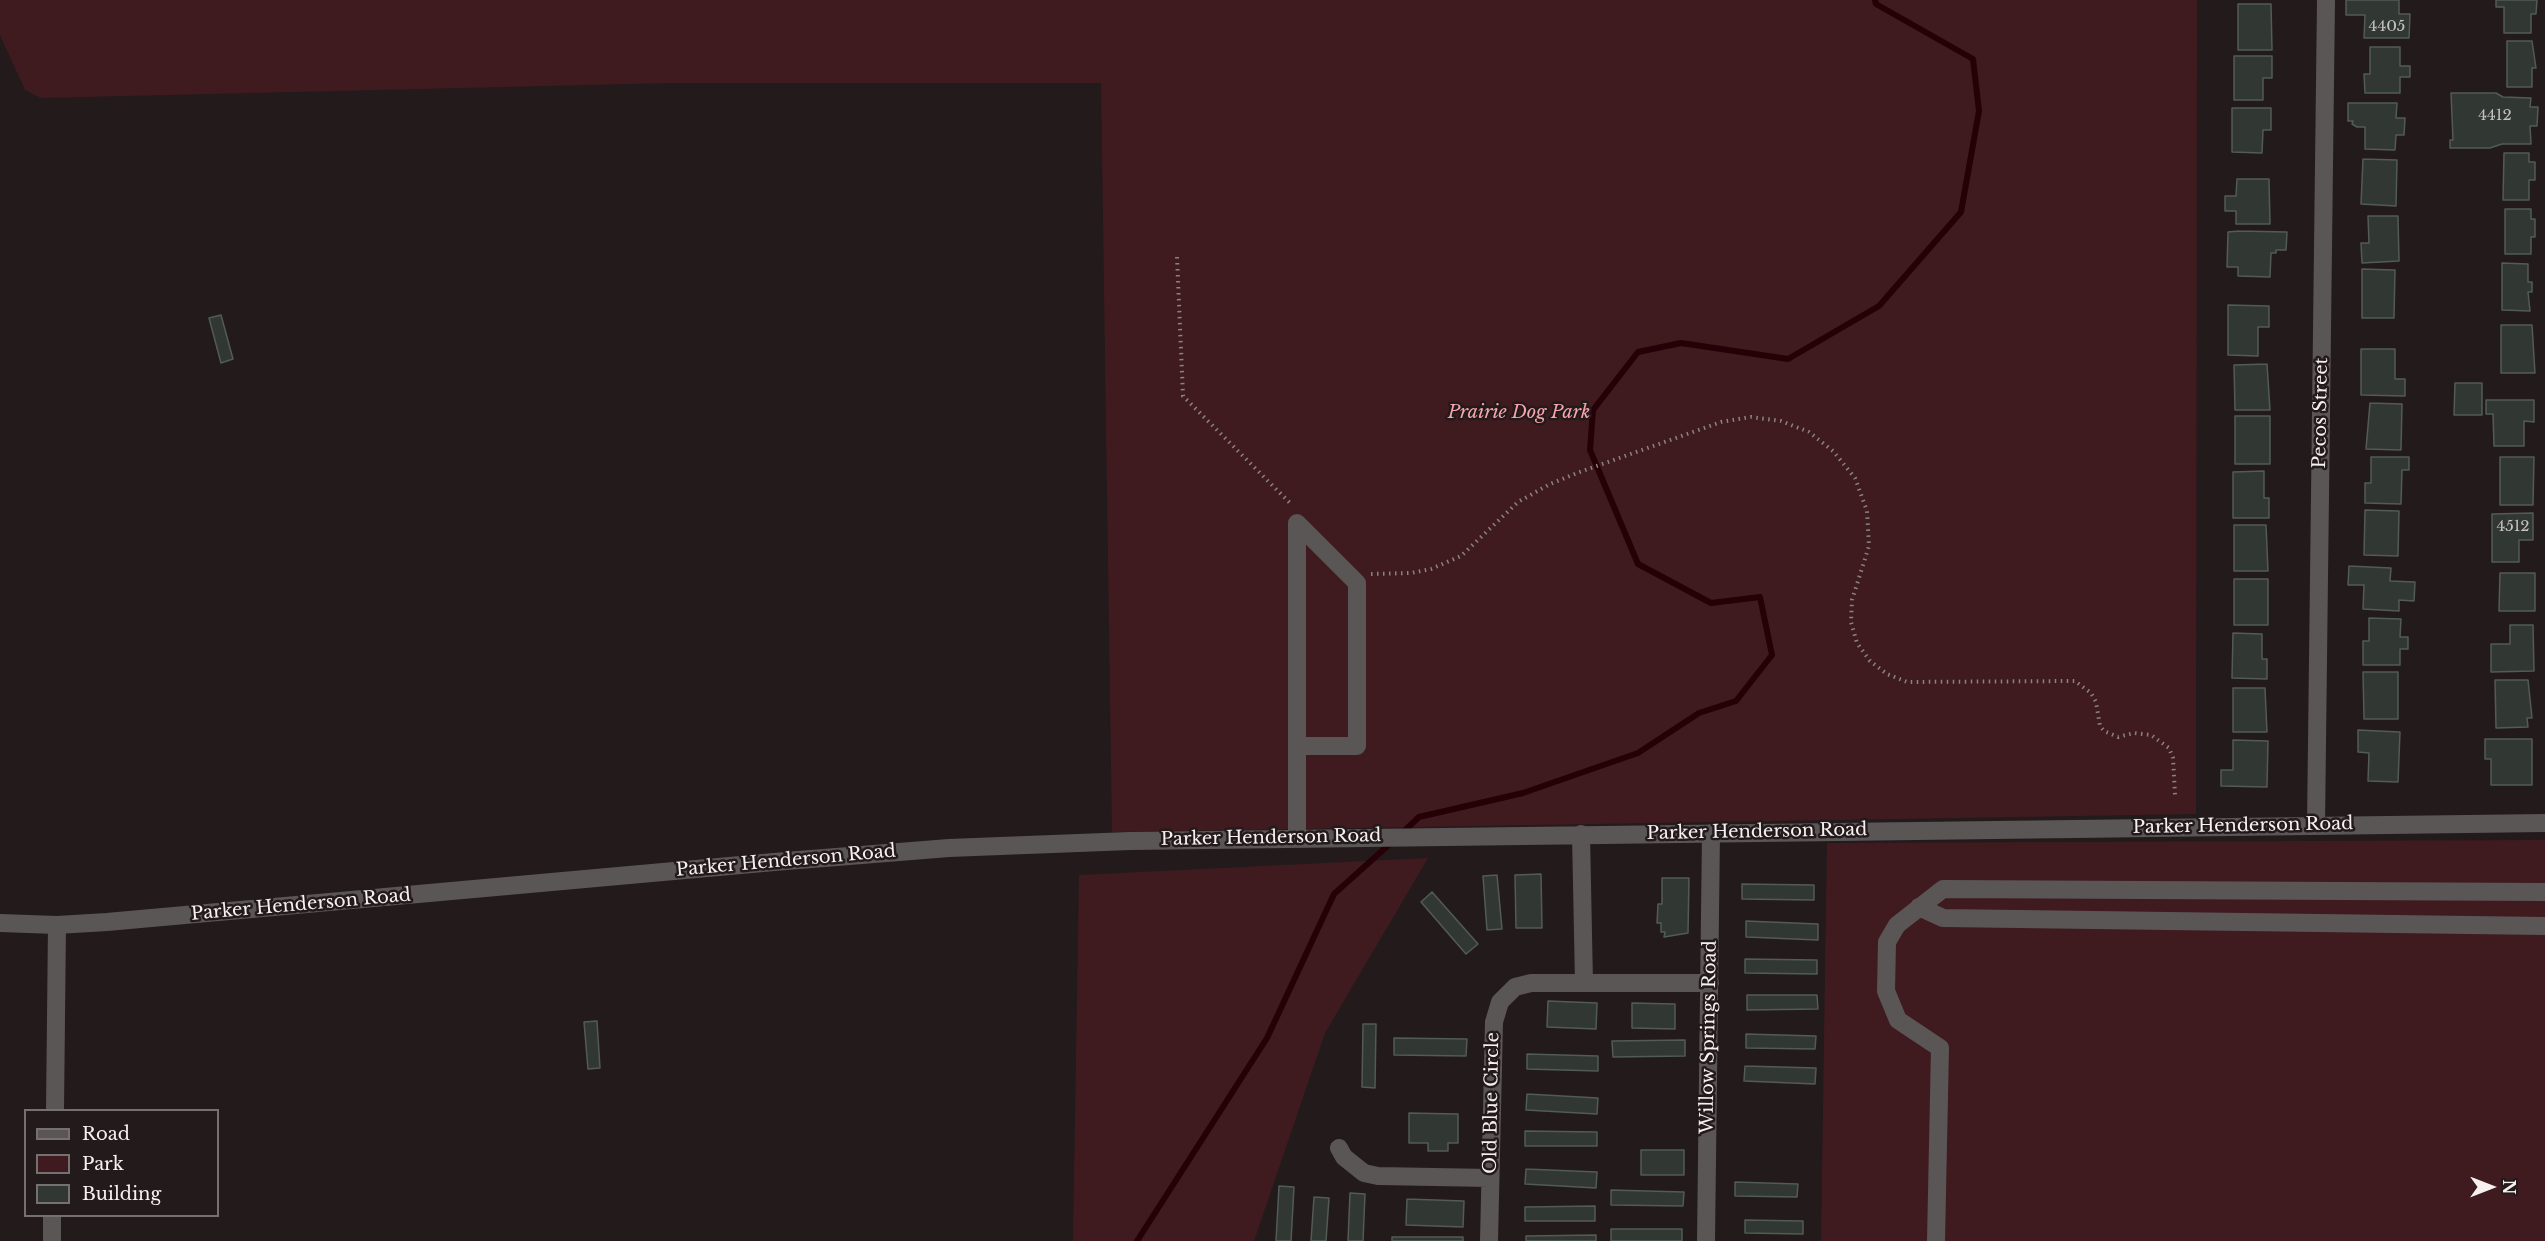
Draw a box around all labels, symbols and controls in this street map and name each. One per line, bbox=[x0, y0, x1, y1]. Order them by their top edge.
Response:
house number: 4405 bbox=[2369, 18, 2405, 36]
house number: 4412 bbox=[2478, 107, 2512, 125]
street label: Pecos Street bbox=[2309, 357, 2333, 469]
park label: Prairie Dog Park bbox=[1448, 402, 1590, 424]
house number: 4512 bbox=[2496, 518, 2530, 536]
street label: Parker Henderson Road bbox=[2133, 813, 2353, 839]
street label: Parker Henderson Road bbox=[1647, 819, 1867, 845]
street label: Parker Henderson Road bbox=[1161, 825, 1381, 851]
street label: Parker Henderson Road bbox=[675, 841, 897, 881]
street label: Parker Henderson Road bbox=[190, 885, 412, 925]
street label: Willow Springs Road bbox=[1697, 940, 1721, 1134]
street label: Old Blue Circle bbox=[1480, 1032, 1504, 1174]
legend bbox=[24, 1109, 219, 1217]
text: Road bbox=[82, 1123, 130, 1145]
text: Park bbox=[82, 1153, 124, 1175]
north arrow bbox=[2461, 1157, 2521, 1217]
text: N bbox=[2499, 1179, 2519, 1195]
text: Building bbox=[82, 1183, 161, 1205]

